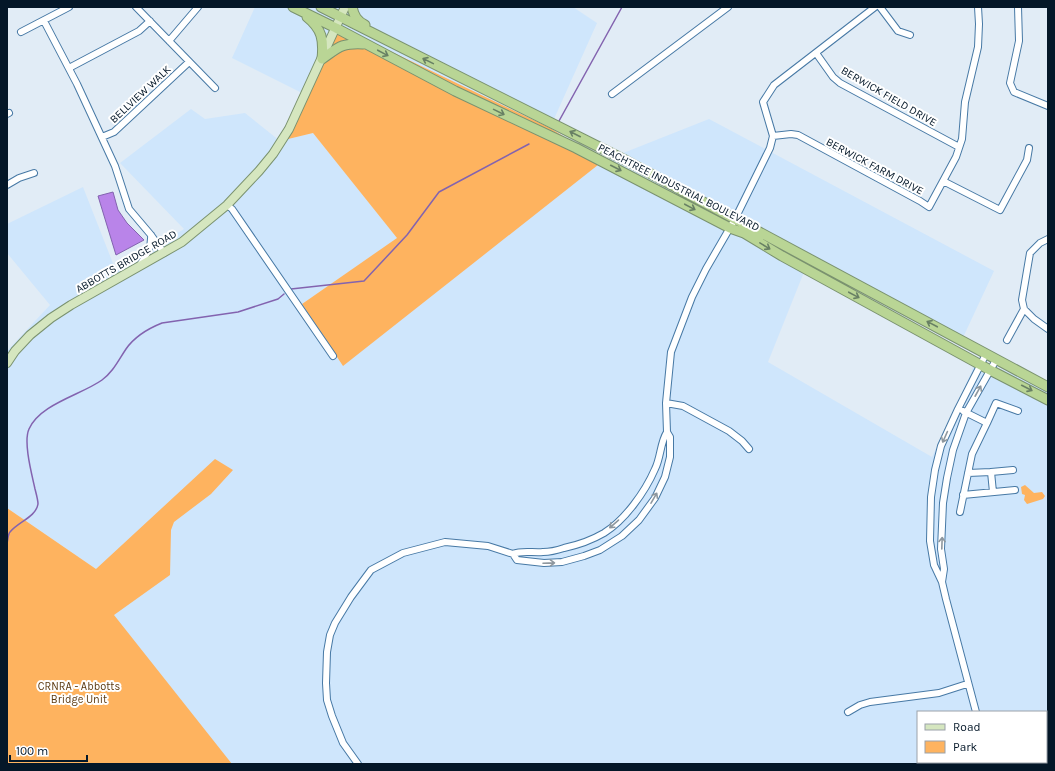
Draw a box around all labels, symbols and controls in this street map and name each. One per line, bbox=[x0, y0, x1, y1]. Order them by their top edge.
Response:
one-way arrow bbox=[377, 50, 389, 57]
one-way arrow bbox=[422, 57, 434, 64]
street label: BELLVIEW WALK bbox=[107, 63, 174, 126]
street label: BERWICK FIELD DRIVE bbox=[839, 64, 939, 129]
one-way arrow bbox=[493, 109, 505, 116]
one-way arrow bbox=[569, 130, 581, 138]
street label: BERWICK FARM DRIVE bbox=[824, 135, 926, 198]
street label: PEACHTREE INDUSTRIAL BOULEVARD bbox=[596, 141, 762, 234]
one-way arrow bbox=[610, 165, 622, 173]
one-way arrow bbox=[683, 204, 695, 211]
street label: ABBOTTS BRIDGE ROAD bbox=[73, 227, 179, 296]
one-way arrow bbox=[759, 242, 771, 250]
one-way arrow bbox=[848, 292, 860, 299]
one-way arrow bbox=[926, 320, 938, 328]
one-way arrow bbox=[975, 385, 982, 397]
one-way arrow bbox=[1020, 385, 1032, 393]
one-way arrow bbox=[941, 430, 948, 442]
one-way arrow bbox=[651, 492, 659, 504]
one-way arrow bbox=[609, 520, 619, 529]
one-way arrow bbox=[938, 537, 945, 550]
one-way arrow bbox=[542, 559, 555, 566]
park label: CRNRA - Abbotts Bridge Unit bbox=[38, 680, 120, 706]
legend bbox=[917, 711, 1047, 763]
text: Road bbox=[953, 720, 981, 734]
scale bar bbox=[10, 737, 87, 763]
text: Park bbox=[953, 740, 978, 754]
text: 100 m bbox=[16, 744, 48, 758]

